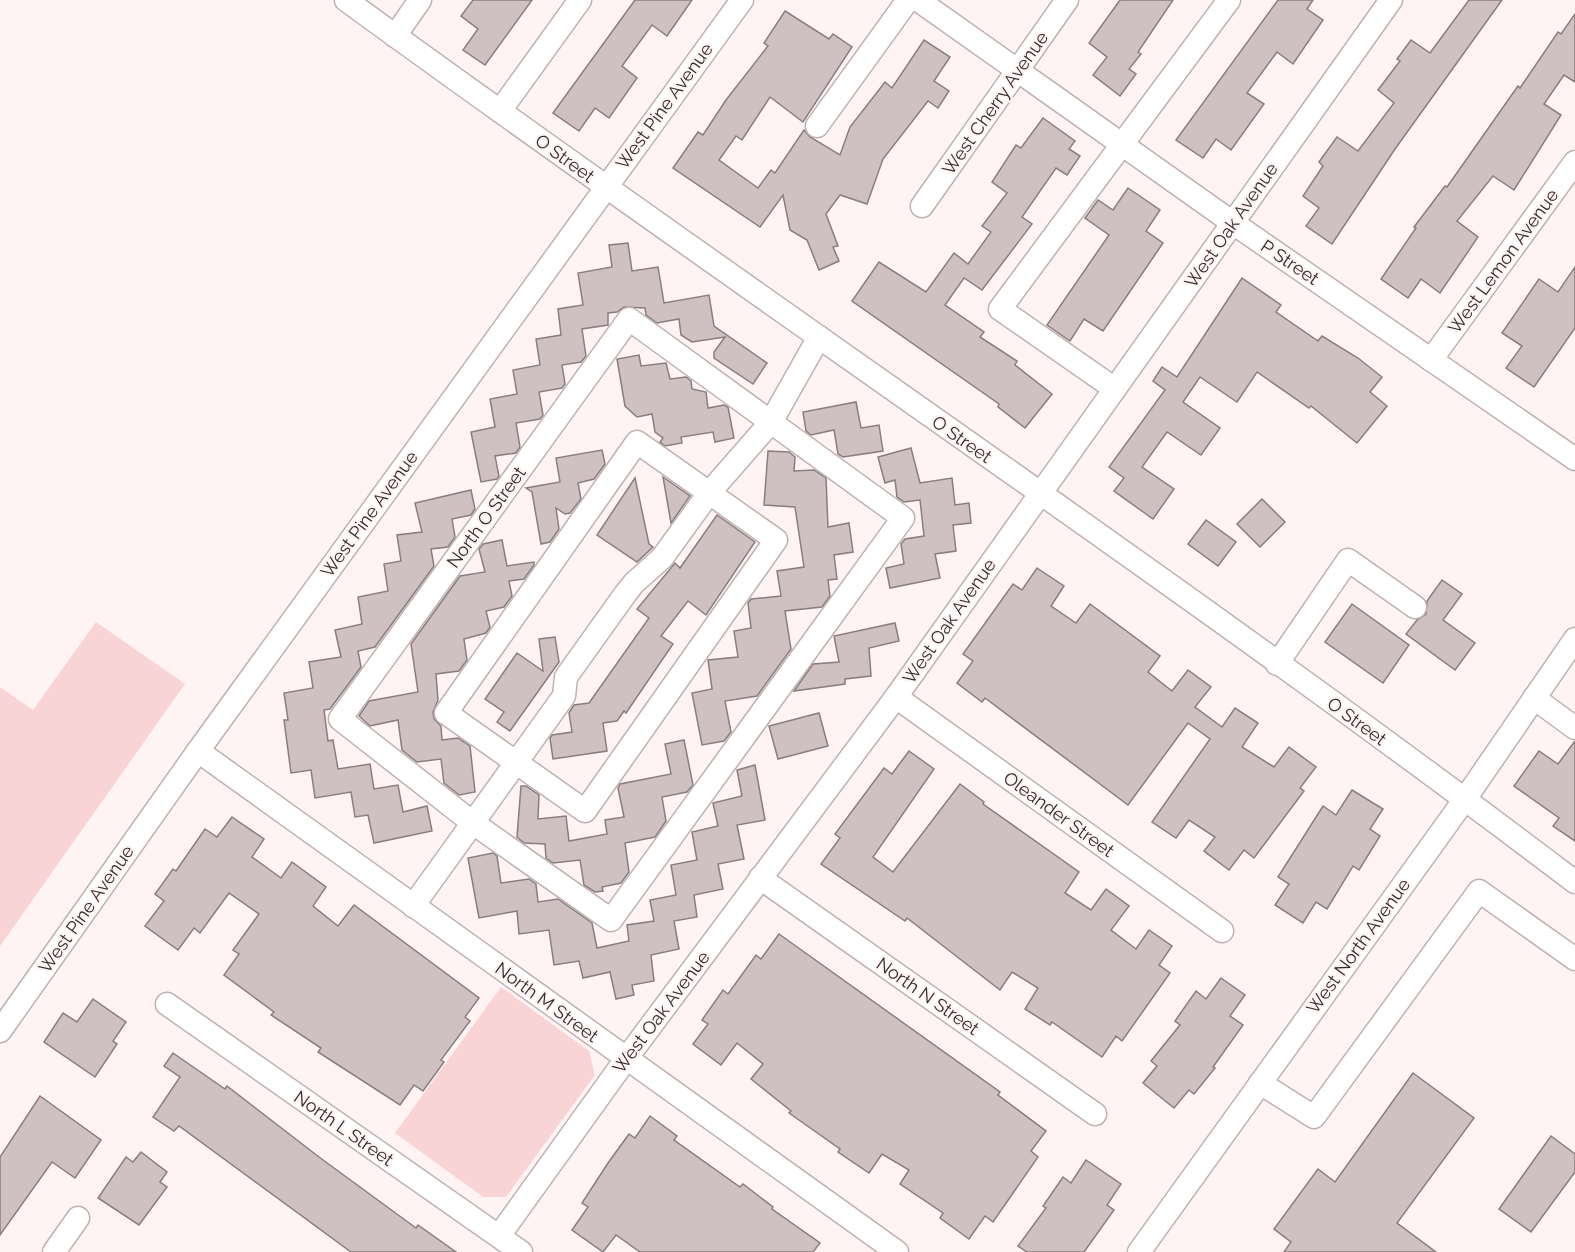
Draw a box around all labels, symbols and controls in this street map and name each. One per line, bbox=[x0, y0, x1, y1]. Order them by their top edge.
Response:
street label: West Cherry Avenue bbox=[938, 27, 1053, 179]
street label: West Pine Avenue bbox=[611, 38, 717, 173]
street label: O Street bbox=[531, 130, 599, 186]
street label: West Oak Avenue bbox=[1180, 158, 1282, 291]
street label: West Lemon Avenue bbox=[1444, 184, 1563, 337]
street label: P Street bbox=[1257, 235, 1323, 289]
street label: O Street bbox=[928, 411, 996, 467]
street label: West Pine Avenue bbox=[316, 446, 422, 581]
street label: North O Street bbox=[442, 462, 530, 572]
street label: West Oak Avenue bbox=[898, 554, 1000, 687]
street label: O Street bbox=[1323, 693, 1391, 749]
street label: Oleander Street bbox=[1000, 767, 1118, 861]
street label: West Pine Avenue bbox=[34, 841, 138, 977]
street label: West North Avenue bbox=[1302, 874, 1414, 1018]
street label: West Oak Avenue bbox=[608, 946, 714, 1077]
street label: North N Street bbox=[873, 953, 983, 1039]
street label: North M Street bbox=[491, 958, 603, 1046]
street label: North L Street bbox=[290, 1086, 398, 1170]

